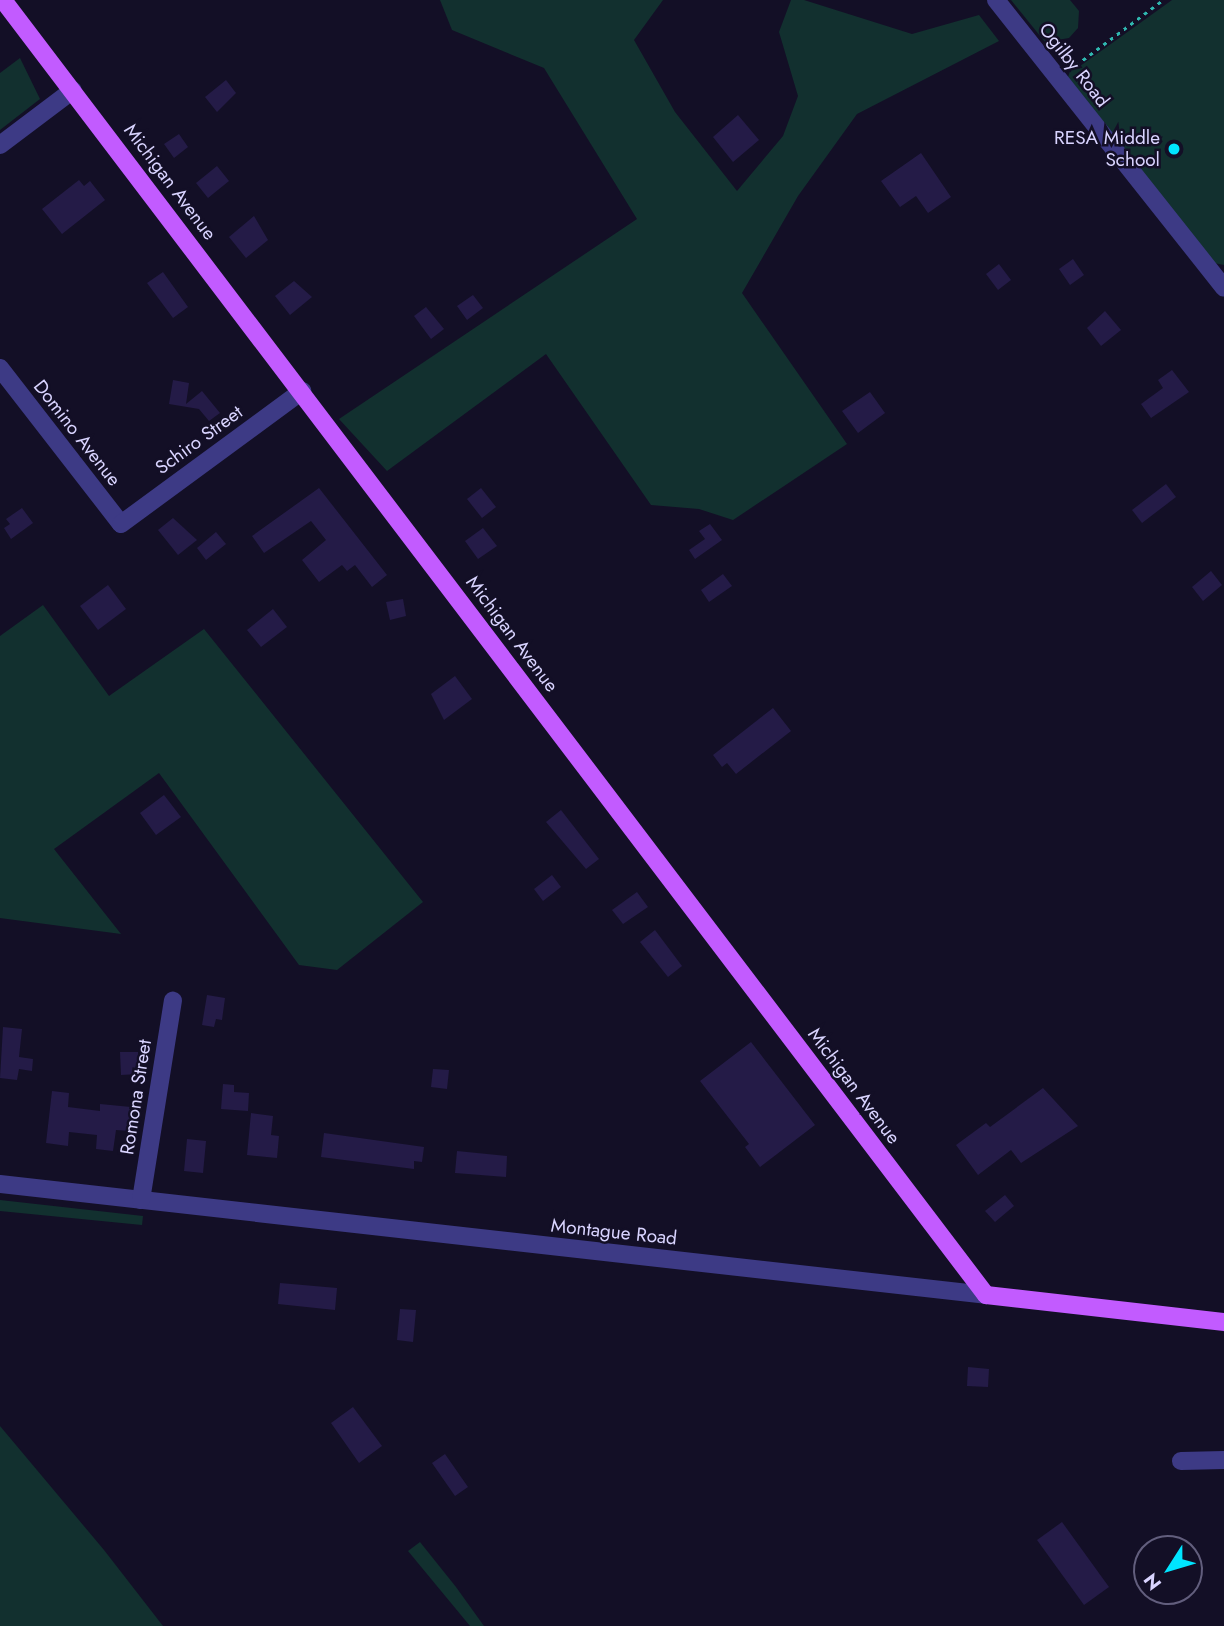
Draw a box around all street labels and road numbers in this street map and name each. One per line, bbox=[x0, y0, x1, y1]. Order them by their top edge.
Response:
street label: Ogilby Road bbox=[1034, 18, 1114, 112]
street label: Michigan Avenue bbox=[119, 120, 221, 244]
street label: Domino Avenue bbox=[29, 375, 125, 491]
street label: Schiro Street bbox=[151, 401, 247, 479]
street label: Michigan Avenue bbox=[461, 572, 563, 696]
street label: Michigan Avenue bbox=[803, 1024, 905, 1148]
street label: Romona Street bbox=[116, 1038, 156, 1156]
street label: Montague Road bbox=[550, 1214, 678, 1250]

